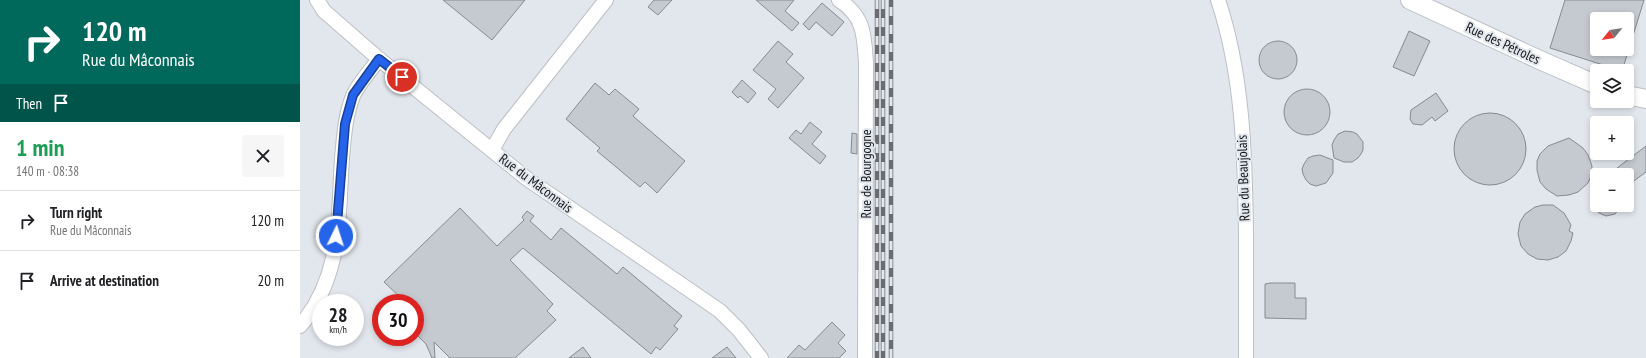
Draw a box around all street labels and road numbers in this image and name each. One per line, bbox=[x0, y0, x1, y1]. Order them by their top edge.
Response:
street label: Rue des Pétroles bbox=[1463, 18, 1543, 68]
street label: Rue de Bourgogne bbox=[857, 129, 875, 218]
street label: Rue du Beaujolais bbox=[1232, 134, 1254, 221]
street label: Rue du Mâconnais bbox=[496, 149, 577, 217]

